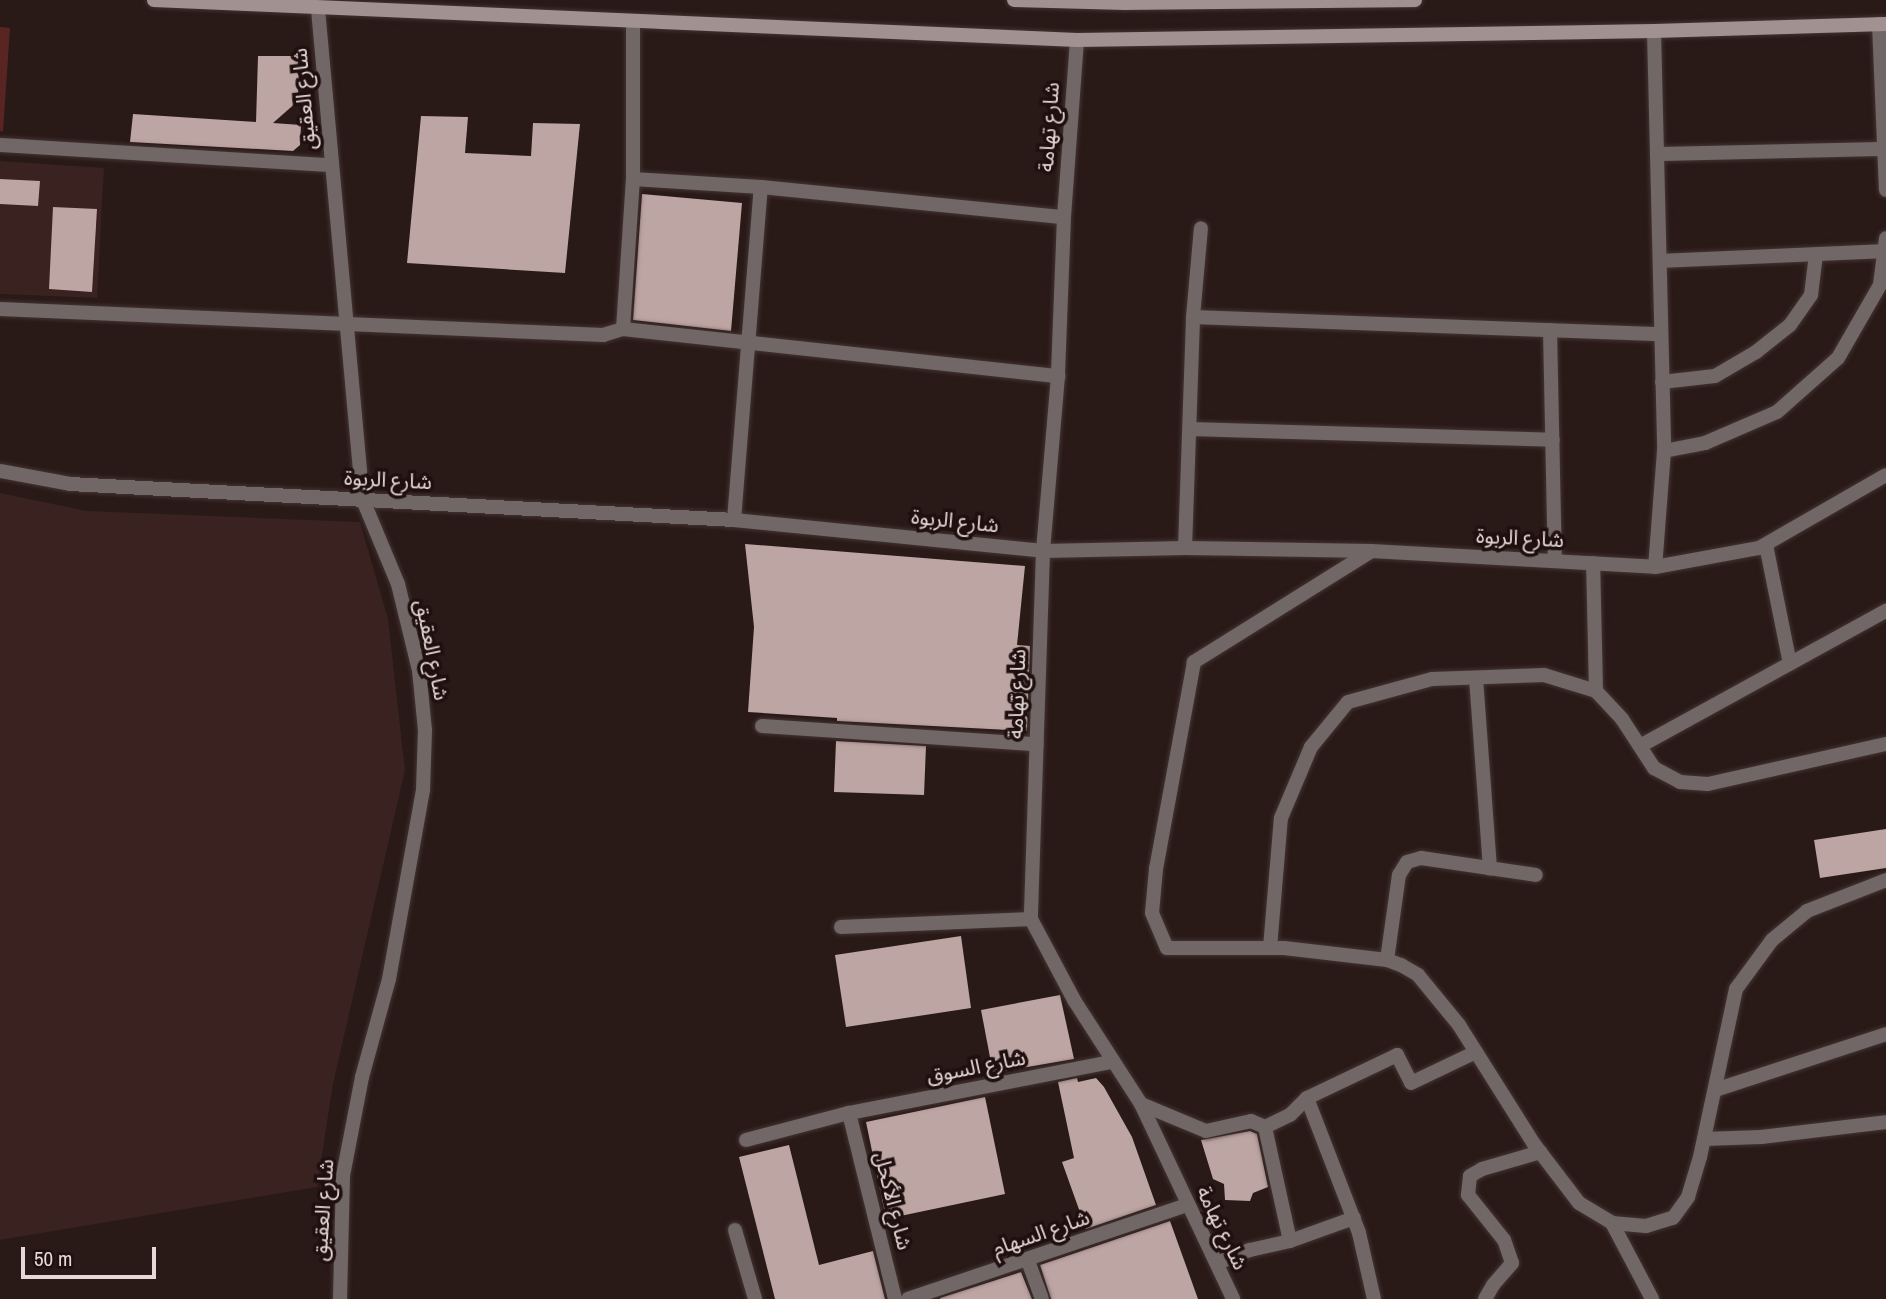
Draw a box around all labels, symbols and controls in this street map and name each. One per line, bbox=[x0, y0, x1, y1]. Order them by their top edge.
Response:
street label: شارع العقيق bbox=[287, 47, 321, 151]
street label: شارع تهامة bbox=[1033, 81, 1065, 173]
street label: شارع الربوة bbox=[343, 465, 433, 495]
street label: شارع الربوة bbox=[910, 504, 1000, 538]
street label: شارع الربوة bbox=[1475, 523, 1565, 553]
street label: شارع العقيق bbox=[410, 597, 454, 703]
street label: شارع تهامة bbox=[1003, 649, 1031, 739]
street label: شارع السوق bbox=[924, 1045, 1028, 1089]
street label: شارع الأكحل bbox=[869, 1149, 917, 1253]
street label: شارع العقيق bbox=[307, 1158, 339, 1262]
street label: شارع تهامة bbox=[1191, 1182, 1253, 1274]
street label: شارع السهام bbox=[989, 1205, 1093, 1261]
scale bar bbox=[24, 1232, 159, 1276]
text: 50 m bbox=[34, 1244, 72, 1273]

